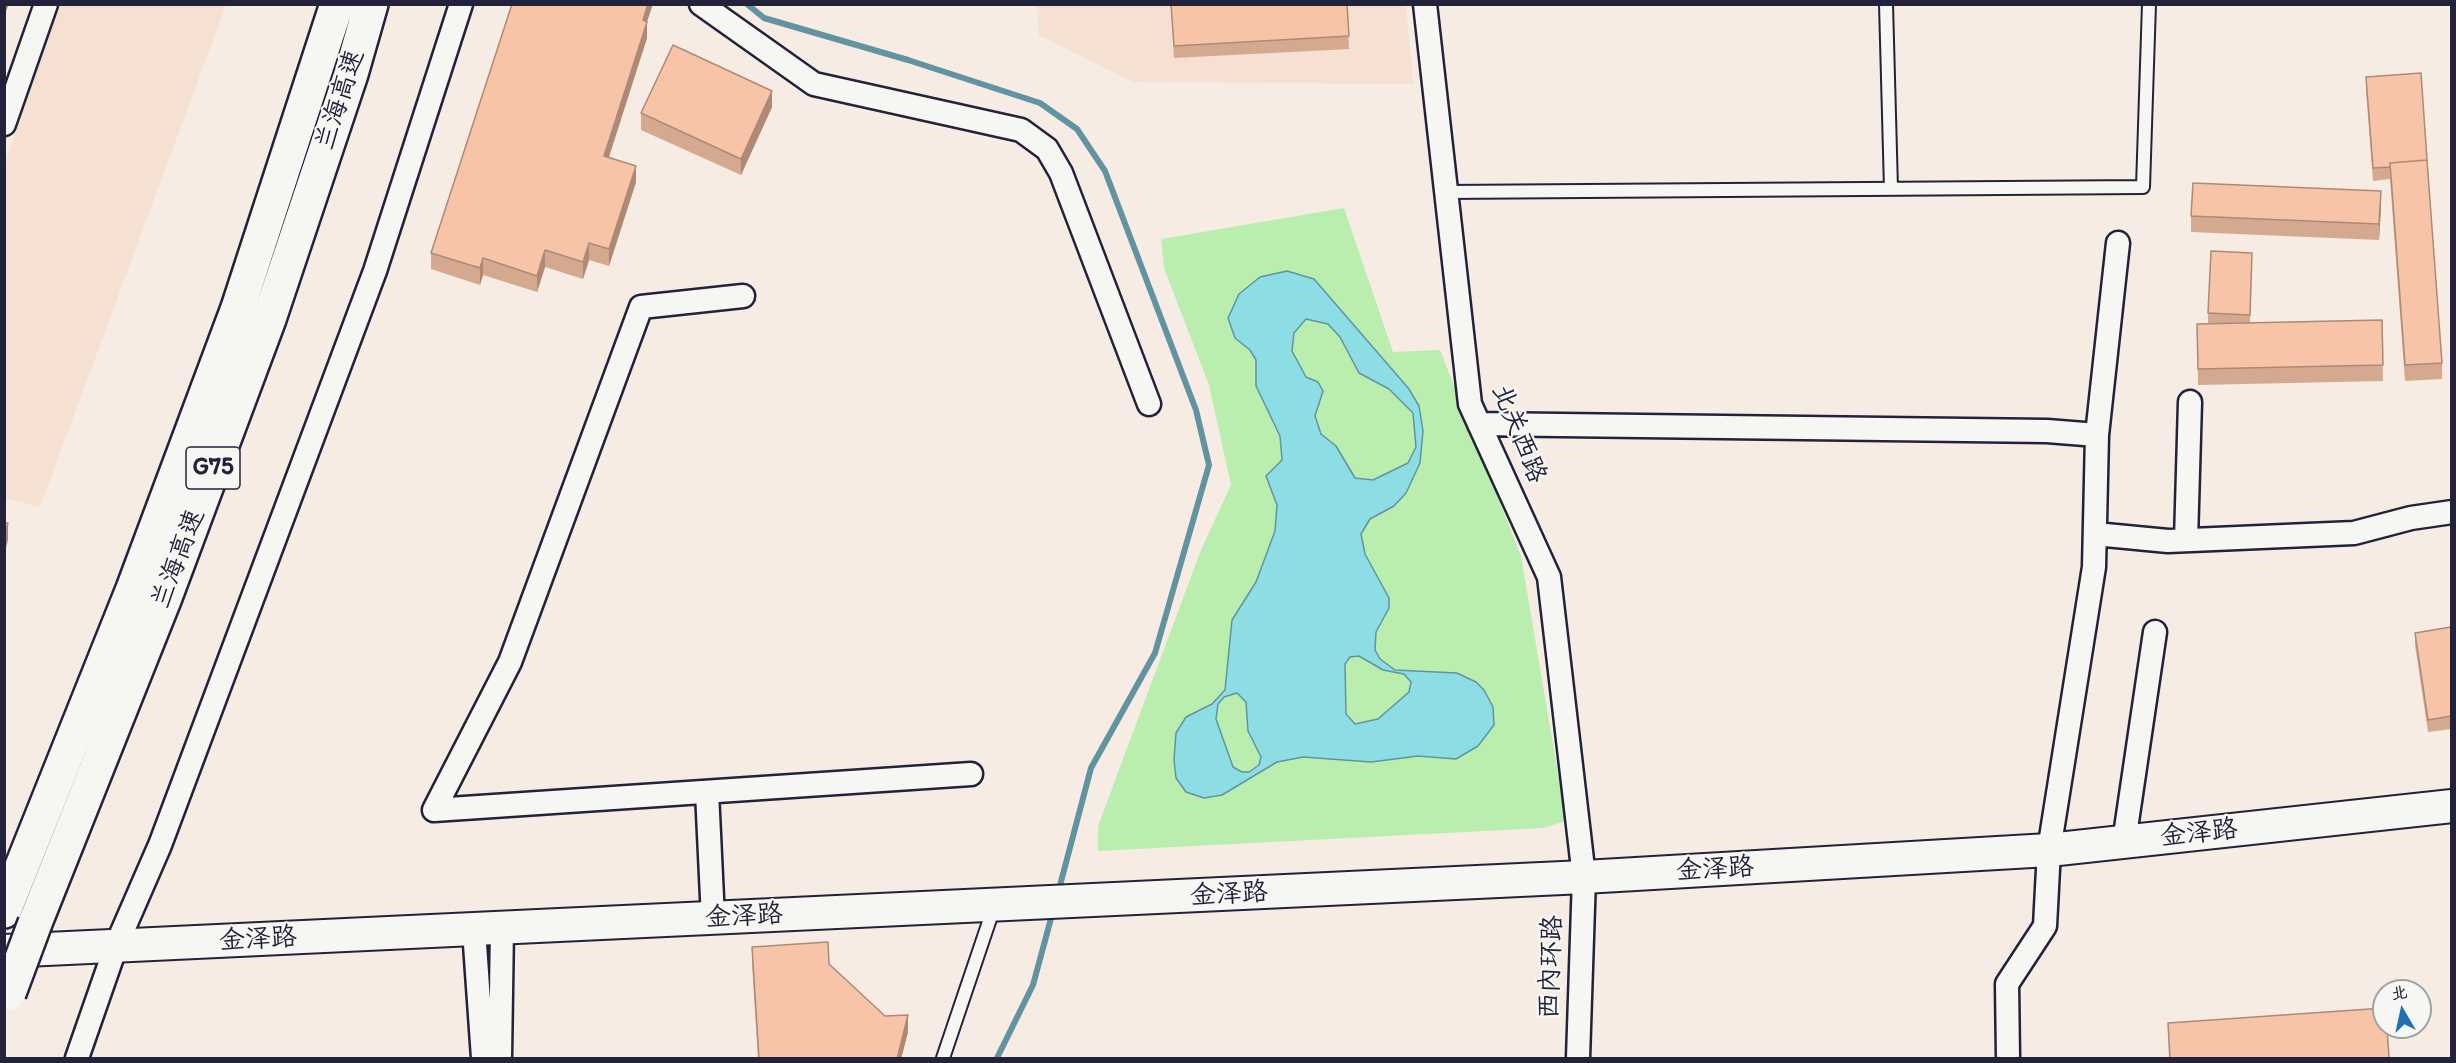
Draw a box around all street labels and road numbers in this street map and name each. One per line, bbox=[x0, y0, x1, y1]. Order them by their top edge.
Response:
street label: 兰海高速 bbox=[310, 46, 372, 154]
street label: 北关西路 bbox=[1484, 380, 1552, 488]
road number: G75 bbox=[186, 447, 240, 489]
street label: 兰海高速 bbox=[146, 505, 212, 613]
street label: 金泽路 bbox=[2159, 814, 2239, 854]
street label: 金泽路 bbox=[1675, 852, 1755, 888]
street label: 金泽路 bbox=[1189, 877, 1269, 913]
street label: 金泽路 bbox=[704, 899, 784, 935]
street label: 西内环路 bbox=[1535, 914, 1569, 1020]
street label: 金泽路 bbox=[218, 922, 298, 958]

